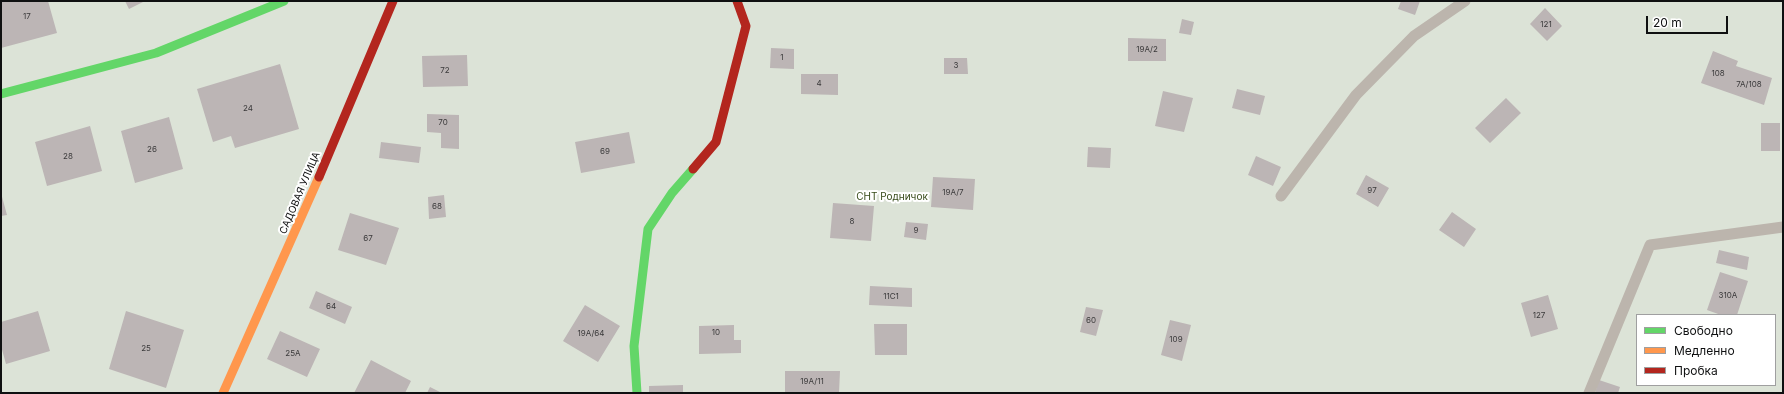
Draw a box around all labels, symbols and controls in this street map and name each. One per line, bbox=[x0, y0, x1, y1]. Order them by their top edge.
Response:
scale bar bbox=[1648, 8, 1730, 34]
house number: 17 bbox=[23, 12, 31, 22]
text: 20 m bbox=[1653, 15, 1682, 30]
house number: 121 bbox=[1540, 20, 1552, 30]
house number: 19А/2 bbox=[1136, 45, 1158, 55]
house number: 1 bbox=[780, 53, 784, 63]
house number: 3 bbox=[954, 61, 958, 71]
house number: 72 bbox=[440, 66, 450, 76]
house number: 108 bbox=[1711, 69, 1725, 79]
house number: 4 bbox=[816, 79, 822, 89]
house number: 7А/108 bbox=[1736, 80, 1762, 90]
house number: 24 bbox=[243, 104, 253, 114]
house number: 70 bbox=[438, 118, 448, 128]
house number: 26 bbox=[147, 145, 157, 155]
house number: 69 bbox=[600, 147, 610, 157]
street label: САДОВАЯ УЛИЦА bbox=[277, 150, 323, 236]
house number: 28 bbox=[63, 152, 73, 162]
house number: 97 bbox=[1367, 186, 1377, 196]
house number: 19А/7 bbox=[942, 188, 964, 198]
park label: СНТ Родничок bbox=[856, 191, 928, 203]
house number: 68 bbox=[432, 202, 442, 212]
house number: 8 bbox=[850, 217, 854, 227]
house number: 9 bbox=[914, 226, 918, 236]
house number: 67 bbox=[363, 234, 373, 244]
house number: 310А bbox=[1719, 291, 1737, 301]
house number: 11С1 bbox=[883, 292, 899, 302]
house number: 64 bbox=[326, 302, 336, 312]
house number: 127 bbox=[1533, 311, 1545, 321]
legend bbox=[1636, 314, 1776, 386]
house number: 60 bbox=[1086, 316, 1096, 326]
text: Свободно bbox=[1674, 323, 1733, 338]
house number: 10 bbox=[712, 328, 720, 338]
house number: 19А/64 bbox=[578, 329, 604, 339]
house number: 109 bbox=[1169, 335, 1183, 345]
text: Медленно bbox=[1674, 343, 1735, 358]
house number: 25 bbox=[141, 344, 151, 354]
house number: 25А bbox=[285, 349, 301, 359]
text: Пробка bbox=[1674, 363, 1718, 378]
house number: 19А/11 bbox=[800, 377, 824, 387]

